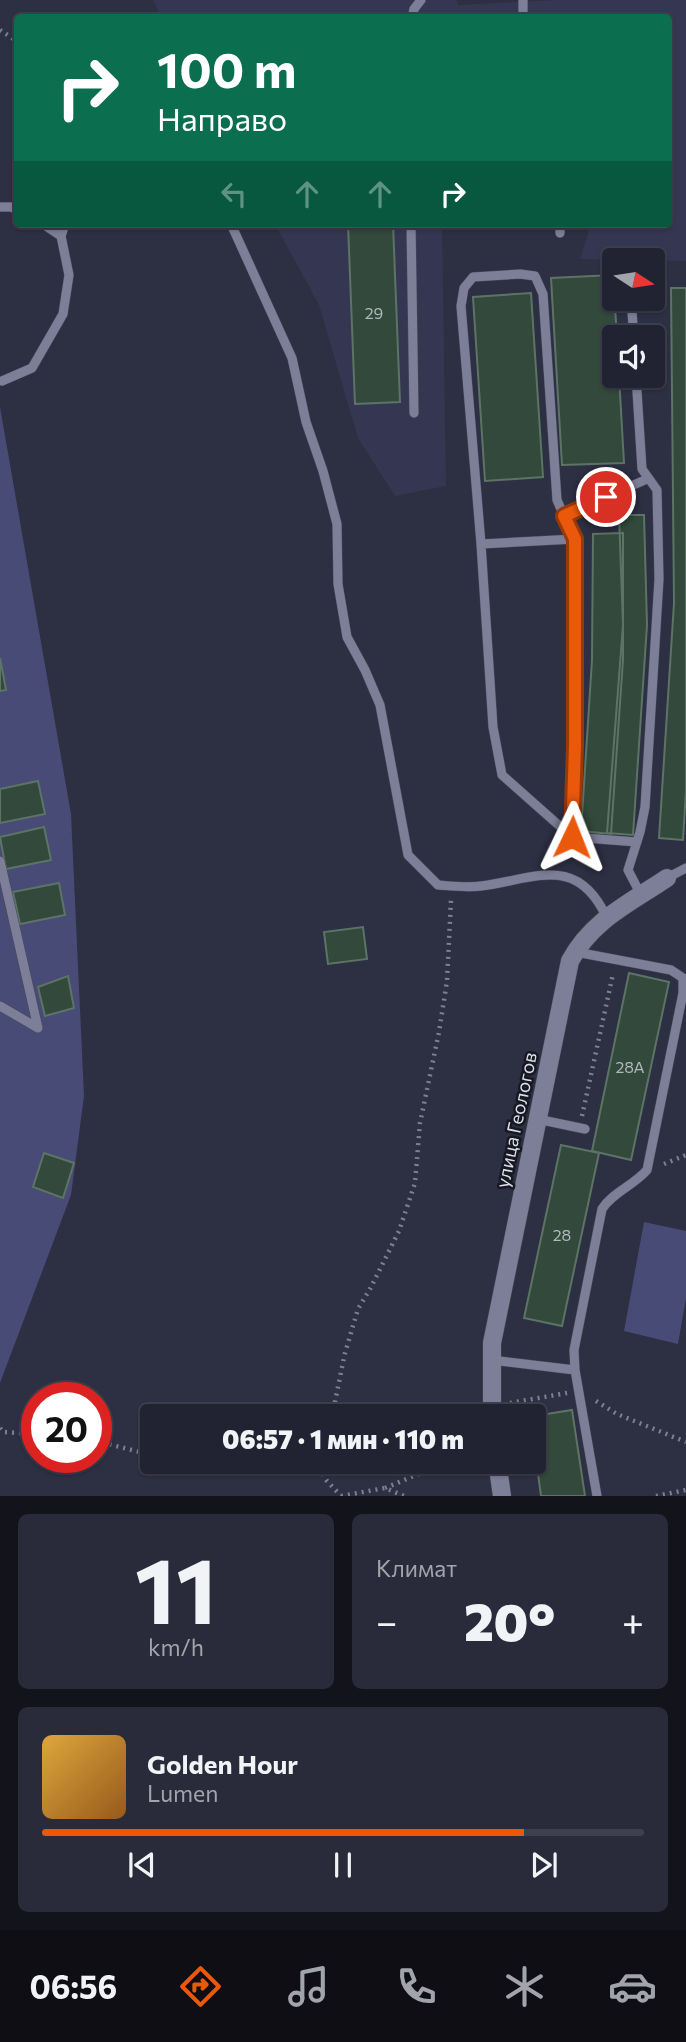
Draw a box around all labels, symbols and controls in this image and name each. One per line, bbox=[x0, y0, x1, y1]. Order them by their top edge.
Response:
text: 100 m bbox=[157, 38, 296, 98]
icon: right bbox=[42, 42, 133, 133]
text: Направо bbox=[157, 98, 287, 138]
icon: left bbox=[215, 175, 253, 213]
icon: ahead bbox=[288, 175, 326, 213]
icon: ahead bbox=[361, 175, 399, 213]
icon: right bbox=[434, 175, 472, 213]
north arrow bbox=[602, 248, 665, 312]
map controls bbox=[602, 248, 665, 388]
house number: 29 bbox=[365, 303, 383, 322]
button: sound bbox=[602, 325, 665, 388]
pin bbox=[576, 467, 636, 527]
icon: arrive bbox=[587, 478, 625, 516]
position arrow bbox=[535, 800, 609, 874]
street label: улица Геологов bbox=[490, 1050, 541, 1190]
house number: 28А bbox=[615, 1057, 645, 1076]
house number: 28 bbox=[553, 1225, 571, 1244]
speed limit sign: 20 bbox=[21, 1382, 112, 1473]
text: 06:57 · 1 мин · 110 m bbox=[222, 1423, 464, 1454]
text: 11 bbox=[135, 1531, 217, 1643]
text: Климат bbox=[376, 1554, 457, 1582]
text: 20° bbox=[464, 1588, 555, 1652]
text: − bbox=[376, 1597, 398, 1644]
text: + bbox=[622, 1597, 644, 1644]
text: km/h bbox=[148, 1633, 204, 1661]
text: Golden Hour bbox=[147, 1748, 298, 1779]
text: Lumen bbox=[147, 1779, 218, 1807]
icon: previous bbox=[123, 1846, 161, 1884]
icon: pause bbox=[324, 1846, 362, 1884]
icon: next bbox=[525, 1846, 563, 1884]
icon: directions bbox=[176, 1962, 225, 2011]
icon: music bbox=[284, 1962, 333, 2011]
icon: phone bbox=[392, 1962, 441, 2011]
icon: climate bbox=[500, 1962, 549, 2011]
icon: car bbox=[608, 1962, 657, 2011]
text: 06:56 bbox=[29, 1966, 117, 2006]

